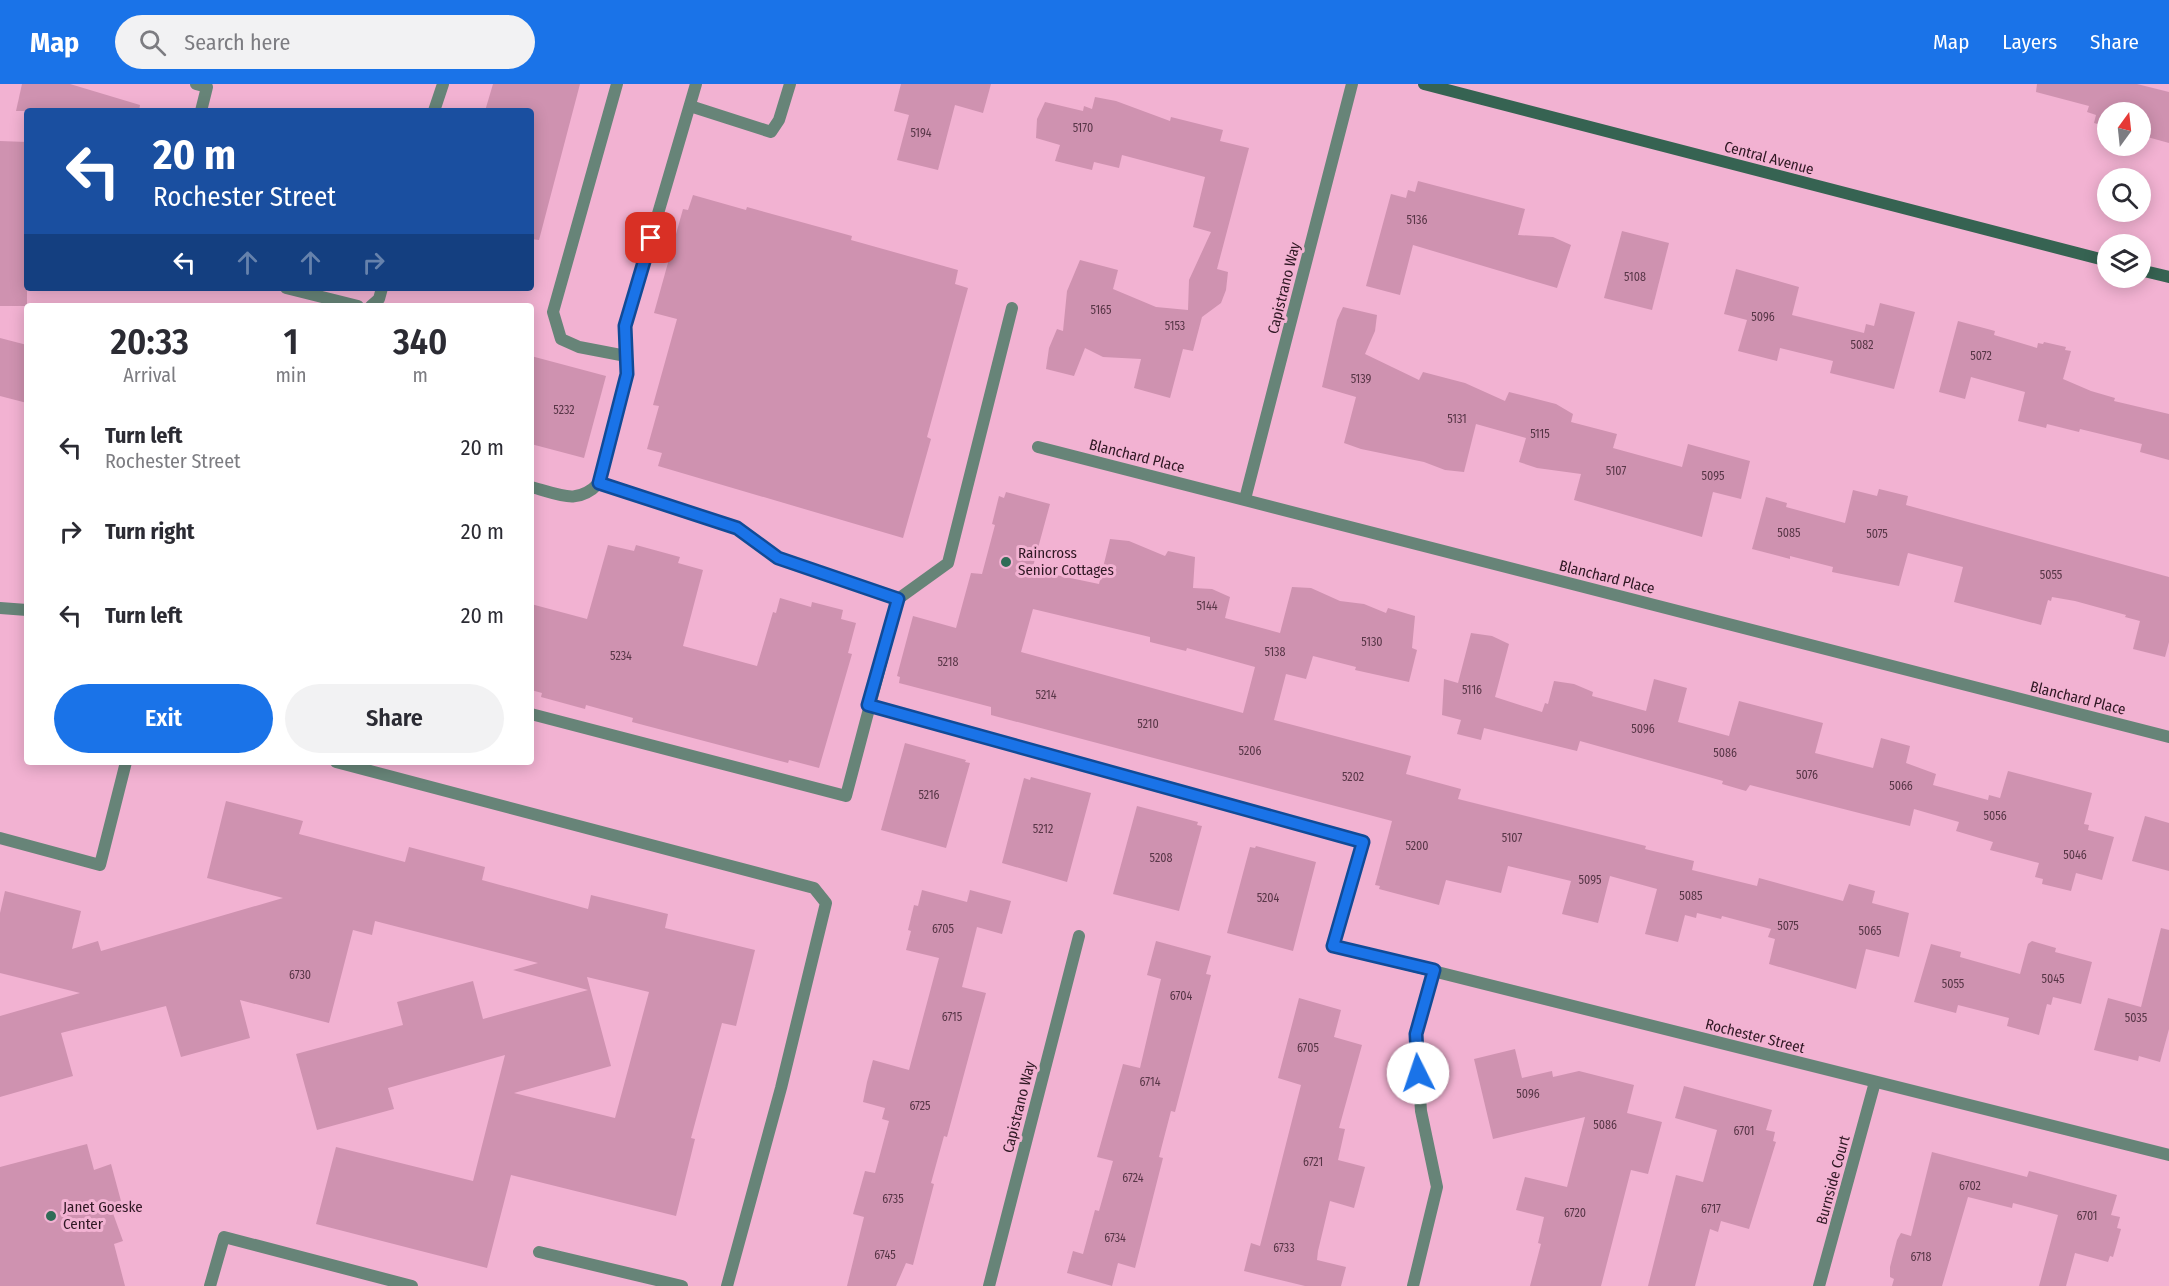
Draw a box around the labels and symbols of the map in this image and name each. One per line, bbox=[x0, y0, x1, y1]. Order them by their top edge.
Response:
north arrow bbox=[2097, 102, 2151, 156]
house number: 5170 bbox=[1073, 121, 1093, 135]
house number: 5194 bbox=[910, 126, 932, 140]
street label: Central Avenue bbox=[1722, 137, 1816, 179]
pin bbox=[625, 212, 676, 263]
house number: 5136 bbox=[1407, 213, 1428, 227]
street label: Capistrano Way bbox=[1264, 240, 1304, 336]
house number: 5108 bbox=[1624, 270, 1646, 284]
house number: 5165 bbox=[1090, 303, 1112, 317]
house number: 5096 bbox=[1751, 310, 1775, 324]
house number: 5153 bbox=[1165, 319, 1185, 333]
house number: 5082 bbox=[1851, 338, 1873, 352]
house number: 5072 bbox=[1970, 349, 1992, 363]
house number: 5139 bbox=[1351, 372, 1372, 386]
house number: 5232 bbox=[553, 403, 575, 417]
house number: 5131 bbox=[1447, 412, 1467, 426]
house number: 5115 bbox=[1530, 427, 1550, 441]
street label: Blanchard Place bbox=[1087, 435, 1187, 477]
house number: 5107 bbox=[1606, 464, 1626, 478]
house number: 5095 bbox=[1701, 469, 1725, 483]
house number: 5085 bbox=[1777, 526, 1801, 540]
house number: 5075 bbox=[1866, 527, 1888, 541]
place label: Raincross Senior Cottages bbox=[1018, 544, 1114, 579]
marker: Raincross Senior Cottages bbox=[999, 555, 1013, 569]
street label: Blanchard Place bbox=[1557, 556, 1657, 598]
house number: 5055 bbox=[2040, 568, 2063, 582]
house number: 5144 bbox=[1196, 599, 1218, 613]
house number: 5130 bbox=[1361, 635, 1383, 649]
house number: 5138 bbox=[1264, 645, 1286, 659]
house number: 5234 bbox=[610, 649, 632, 663]
house number: 5218 bbox=[937, 655, 959, 669]
street label: Blanchard Place bbox=[2028, 677, 2128, 719]
house number: 5116 bbox=[1462, 683, 1482, 697]
house number: 5214 bbox=[1036, 688, 1057, 702]
house number: 5210 bbox=[1137, 717, 1159, 731]
house number: 5096 bbox=[1631, 722, 1655, 736]
house number: 5206 bbox=[1239, 744, 1261, 758]
house number: 5086 bbox=[1713, 746, 1737, 760]
house number: 5076 bbox=[1796, 768, 1818, 782]
house number: 5202 bbox=[1342, 770, 1364, 784]
house number: 5066 bbox=[1889, 779, 1913, 793]
house number: 5216 bbox=[918, 788, 940, 802]
house number: 5056 bbox=[1983, 809, 2007, 823]
house number: 5212 bbox=[1033, 822, 1053, 836]
house number: 5107 bbox=[1502, 831, 1522, 845]
house number: 5200 bbox=[1405, 839, 1429, 853]
house number: 5046 bbox=[2063, 848, 2087, 862]
house number: 5208 bbox=[1150, 851, 1172, 865]
house number: 5095 bbox=[1578, 873, 1602, 887]
house number: 5085 bbox=[1679, 889, 1703, 903]
house number: 5204 bbox=[1257, 891, 1280, 905]
house number: 5075 bbox=[1777, 919, 1799, 933]
house number: 6705 bbox=[932, 922, 955, 936]
house number: 5065 bbox=[1858, 924, 1882, 938]
house number: 6730 bbox=[289, 968, 311, 982]
house number: 5045 bbox=[2042, 972, 2065, 986]
house number: 5055 bbox=[1942, 977, 1965, 991]
house number: 6704 bbox=[1170, 989, 1192, 1003]
house number: 6715 bbox=[942, 1010, 963, 1024]
house number: 5035 bbox=[2125, 1011, 2148, 1025]
street label: Rochester Street bbox=[1703, 1015, 1807, 1057]
house number: 6705 bbox=[1297, 1041, 1320, 1055]
position arrow bbox=[1386, 1041, 1450, 1105]
street label: Capistrano Way bbox=[999, 1059, 1039, 1155]
house number: 6714 bbox=[1140, 1075, 1161, 1089]
house number: 5096 bbox=[1516, 1087, 1540, 1101]
house number: 6725 bbox=[909, 1099, 931, 1113]
house number: 5086 bbox=[1593, 1118, 1617, 1132]
house number: 6701 bbox=[1733, 1124, 1755, 1138]
street label: Burnside Court bbox=[1812, 1133, 1854, 1227]
house number: 6721 bbox=[1303, 1155, 1323, 1169]
house number: 6724 bbox=[1122, 1171, 1144, 1185]
house number: 6702 bbox=[1959, 1179, 1981, 1193]
house number: 6735 bbox=[882, 1192, 904, 1206]
place label: Janet Goeske Center bbox=[63, 1198, 143, 1233]
house number: 6717 bbox=[1701, 1202, 1721, 1216]
house number: 6720 bbox=[1564, 1206, 1586, 1220]
marker: Janet Goeske Center bbox=[44, 1209, 58, 1223]
house number: 6701 bbox=[2076, 1209, 2098, 1223]
house number: 6734 bbox=[1104, 1231, 1126, 1245]
house number: 6733 bbox=[1273, 1241, 1295, 1255]
house number: 6745 bbox=[874, 1248, 896, 1262]
house number: 6718 bbox=[1910, 1250, 1932, 1264]

